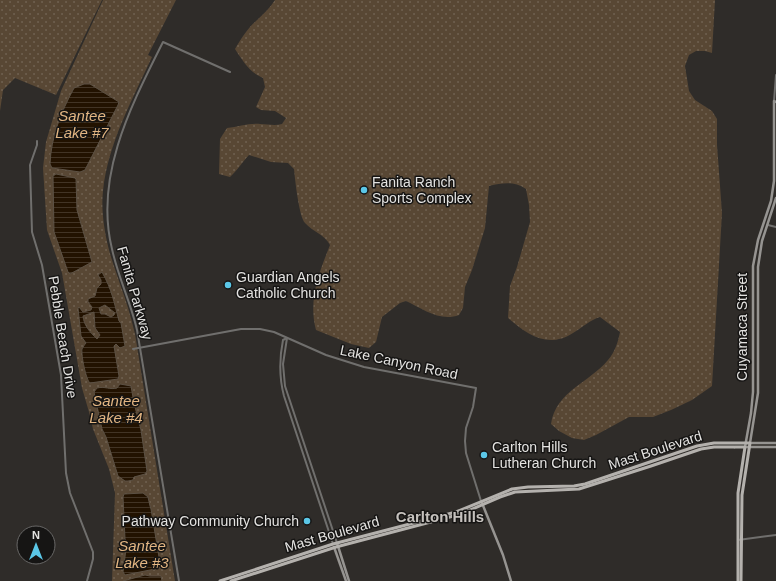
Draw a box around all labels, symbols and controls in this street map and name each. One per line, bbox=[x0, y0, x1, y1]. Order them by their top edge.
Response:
water label: Santee Lake #7 bbox=[55, 107, 109, 141]
place label: Fanita Ranch Sports Complex bbox=[372, 174, 472, 206]
marker: Fanita Ranch Sports Complex bbox=[359, 185, 369, 195]
street label: Fanita Parkway bbox=[114, 244, 156, 342]
place label: Guardian Angels Catholic Church bbox=[236, 269, 340, 301]
street label: Cuyamaca Street bbox=[734, 273, 750, 381]
street label: Pebble Beach Drive bbox=[45, 275, 81, 400]
marker: Guardian Angels Catholic Church bbox=[223, 280, 233, 290]
street label: Lake Canyon Road bbox=[339, 342, 459, 382]
water label: Santee Lake #4 bbox=[89, 392, 143, 426]
street label: Mast Boulevard bbox=[606, 427, 704, 473]
place label: Carlton Hills Lutheran Church bbox=[492, 439, 596, 471]
marker: Carlton Hills Lutheran Church bbox=[479, 450, 489, 460]
district label: Carlton Hills bbox=[396, 508, 484, 525]
place label: Pathway Community Church bbox=[122, 513, 299, 529]
street label: Mast Boulevard bbox=[283, 513, 381, 555]
marker: Pathway Community Church bbox=[302, 516, 312, 526]
north arrow bbox=[16, 525, 56, 565]
text: N bbox=[32, 529, 40, 541]
water label: Santee Lake #3 bbox=[115, 537, 169, 571]

